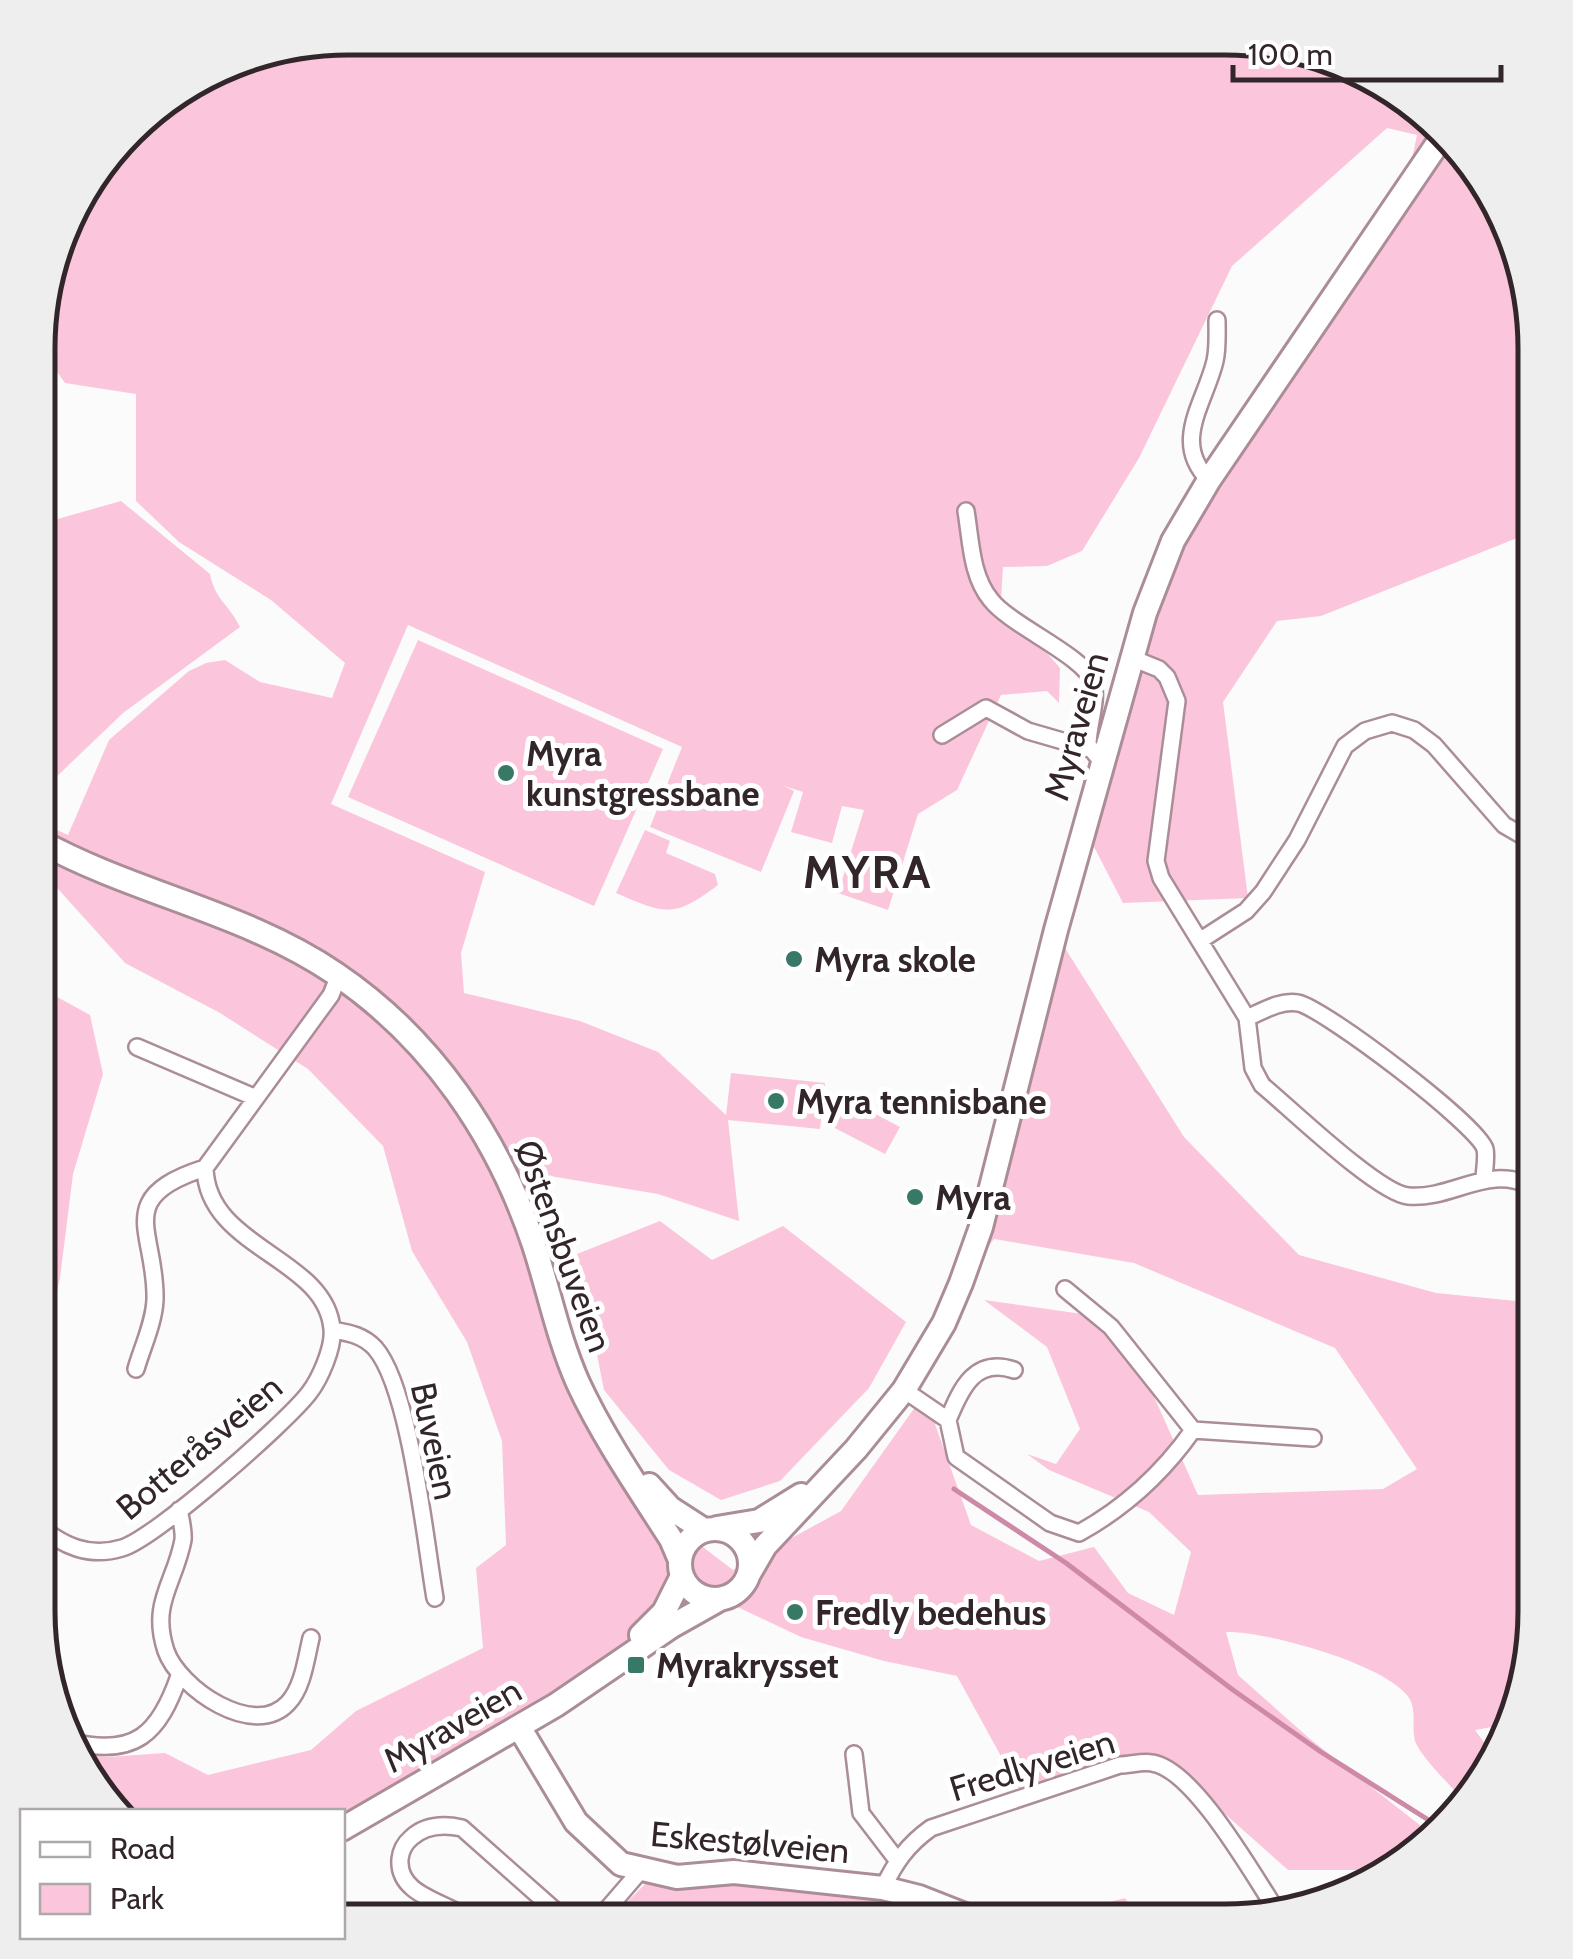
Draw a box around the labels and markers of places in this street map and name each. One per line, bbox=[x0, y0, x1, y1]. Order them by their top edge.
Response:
place label: Myra kunstgressbane bbox=[526, 732, 760, 815]
marker: Myra kunstgressbane bbox=[495, 762, 517, 784]
place label: Myra skole bbox=[814, 938, 976, 981]
marker: Myra skole bbox=[783, 948, 805, 970]
place label: Myra tennisbane bbox=[796, 1080, 1046, 1123]
marker: Myra tennisbane bbox=[765, 1090, 787, 1112]
place label: Myra bbox=[935, 1176, 1011, 1219]
marker: Myra bbox=[904, 1186, 926, 1208]
place label: Fredly bedehus bbox=[815, 1591, 1046, 1634]
marker: Fredly bedehus bbox=[784, 1601, 806, 1623]
place label: Myrakrysset bbox=[656, 1644, 839, 1687]
marker: Myrakrysset bbox=[625, 1654, 647, 1676]

